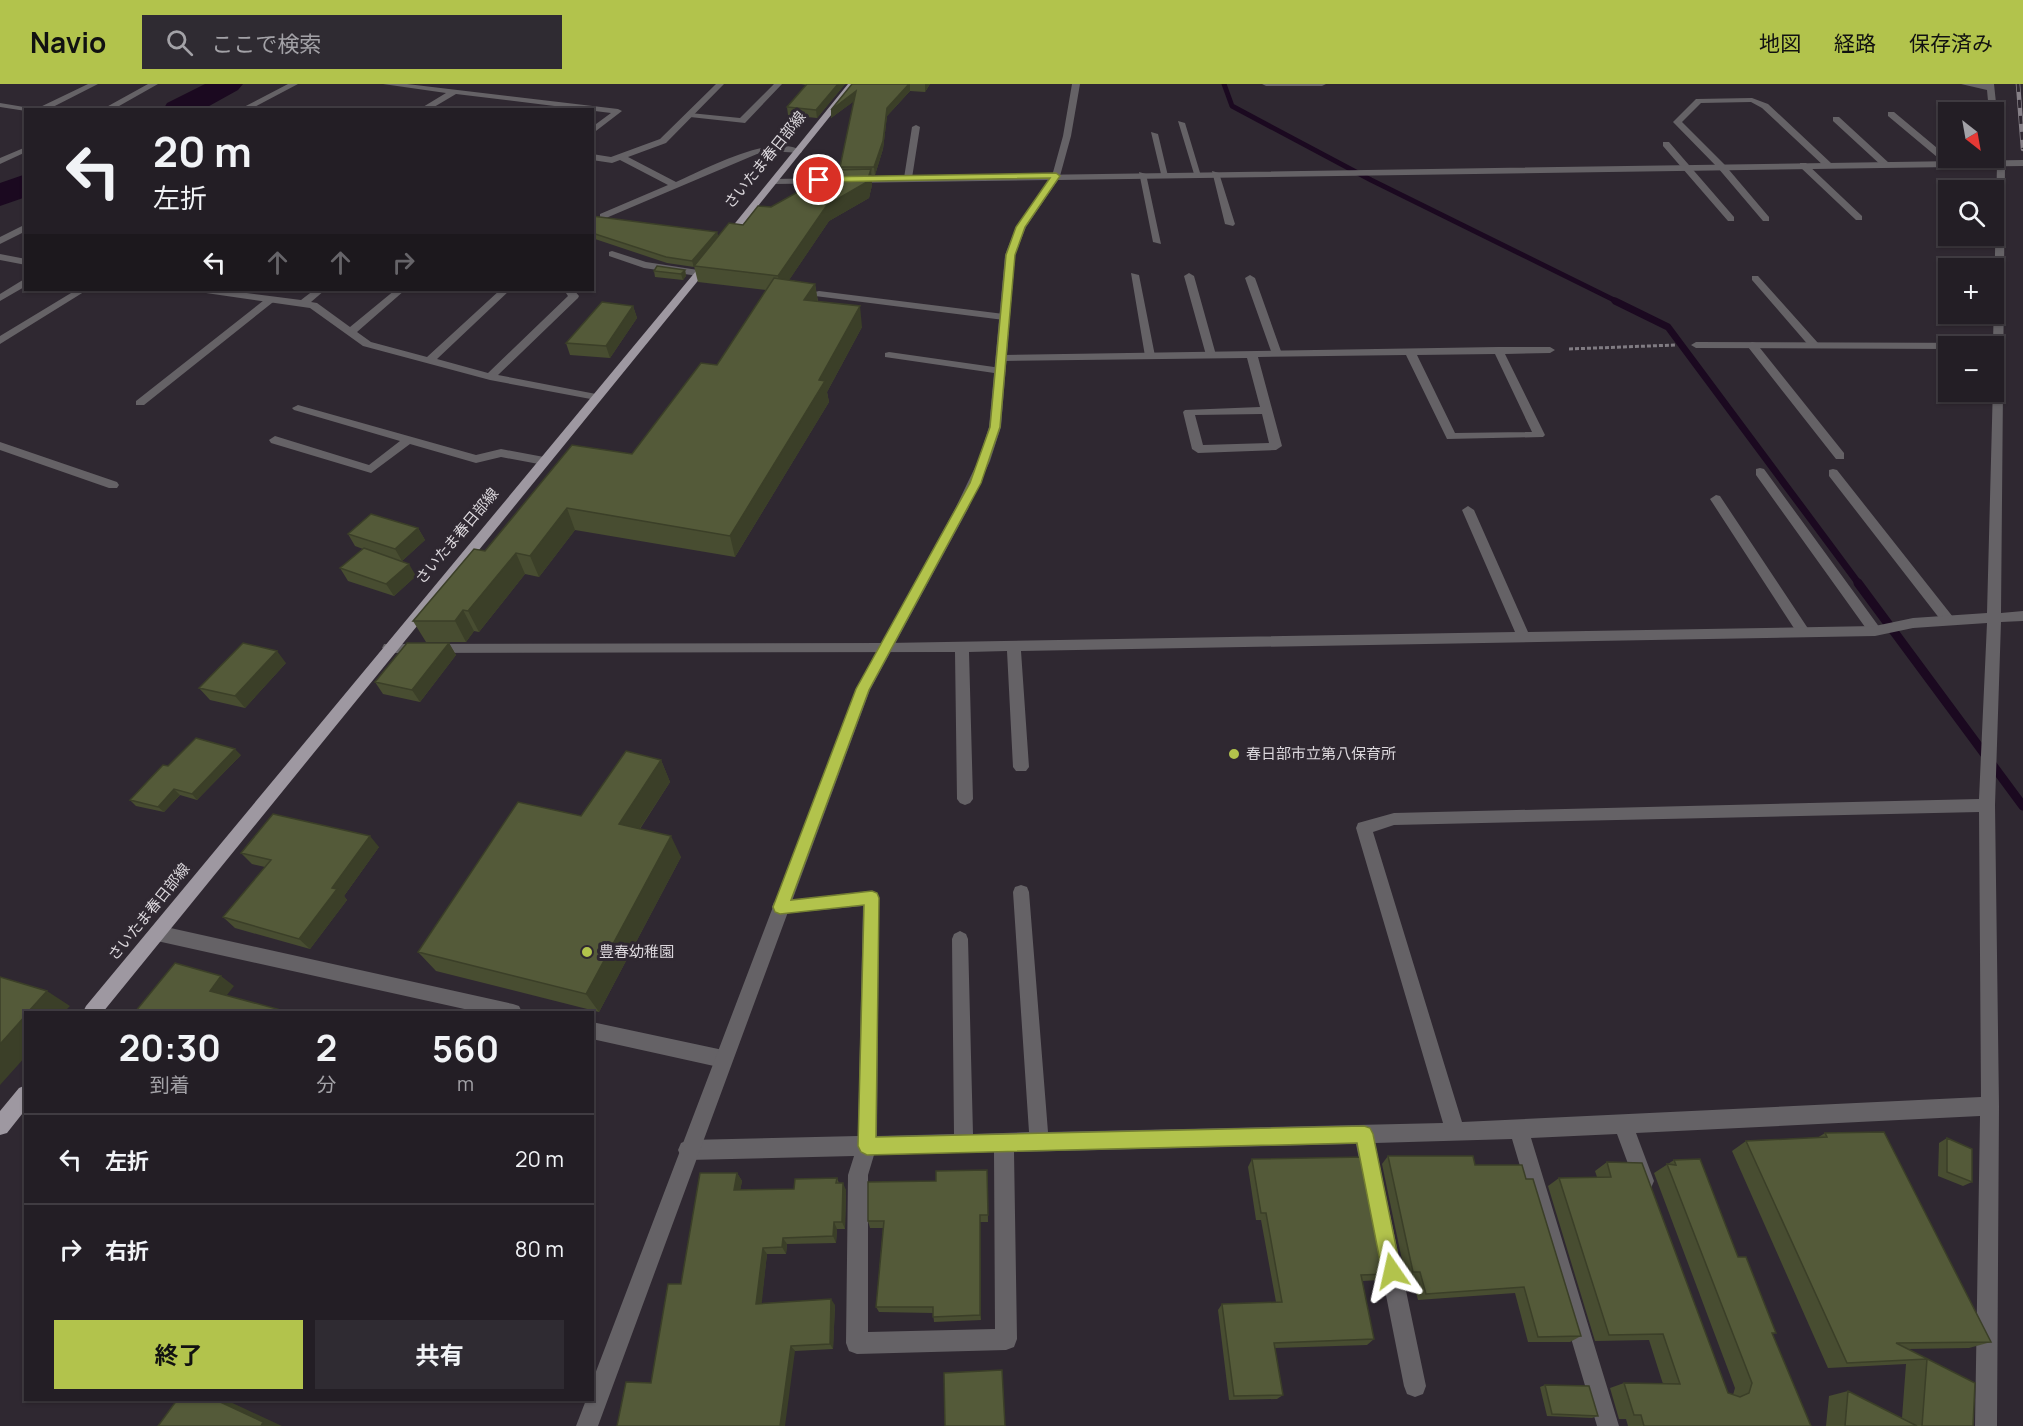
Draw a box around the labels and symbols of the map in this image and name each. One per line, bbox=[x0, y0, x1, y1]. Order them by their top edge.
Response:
north arrow bbox=[1938, 102, 2004, 168]
street label: さいたま春日部線 bbox=[719, 107, 810, 213]
pin bbox=[793, 154, 844, 205]
street label: さいたま春日部線 bbox=[410, 483, 503, 588]
place label: 春日部市立第八保育所 bbox=[1246, 743, 1396, 764]
marker: 春日部市立第八保育所 bbox=[1227, 747, 1241, 761]
street label: さいたま春日部線 bbox=[103, 859, 194, 965]
place label: 豊春幼稚園 bbox=[599, 941, 674, 962]
marker: 豊春幼稚園 bbox=[580, 945, 594, 959]
position arrow bbox=[1360, 1239, 1424, 1303]

